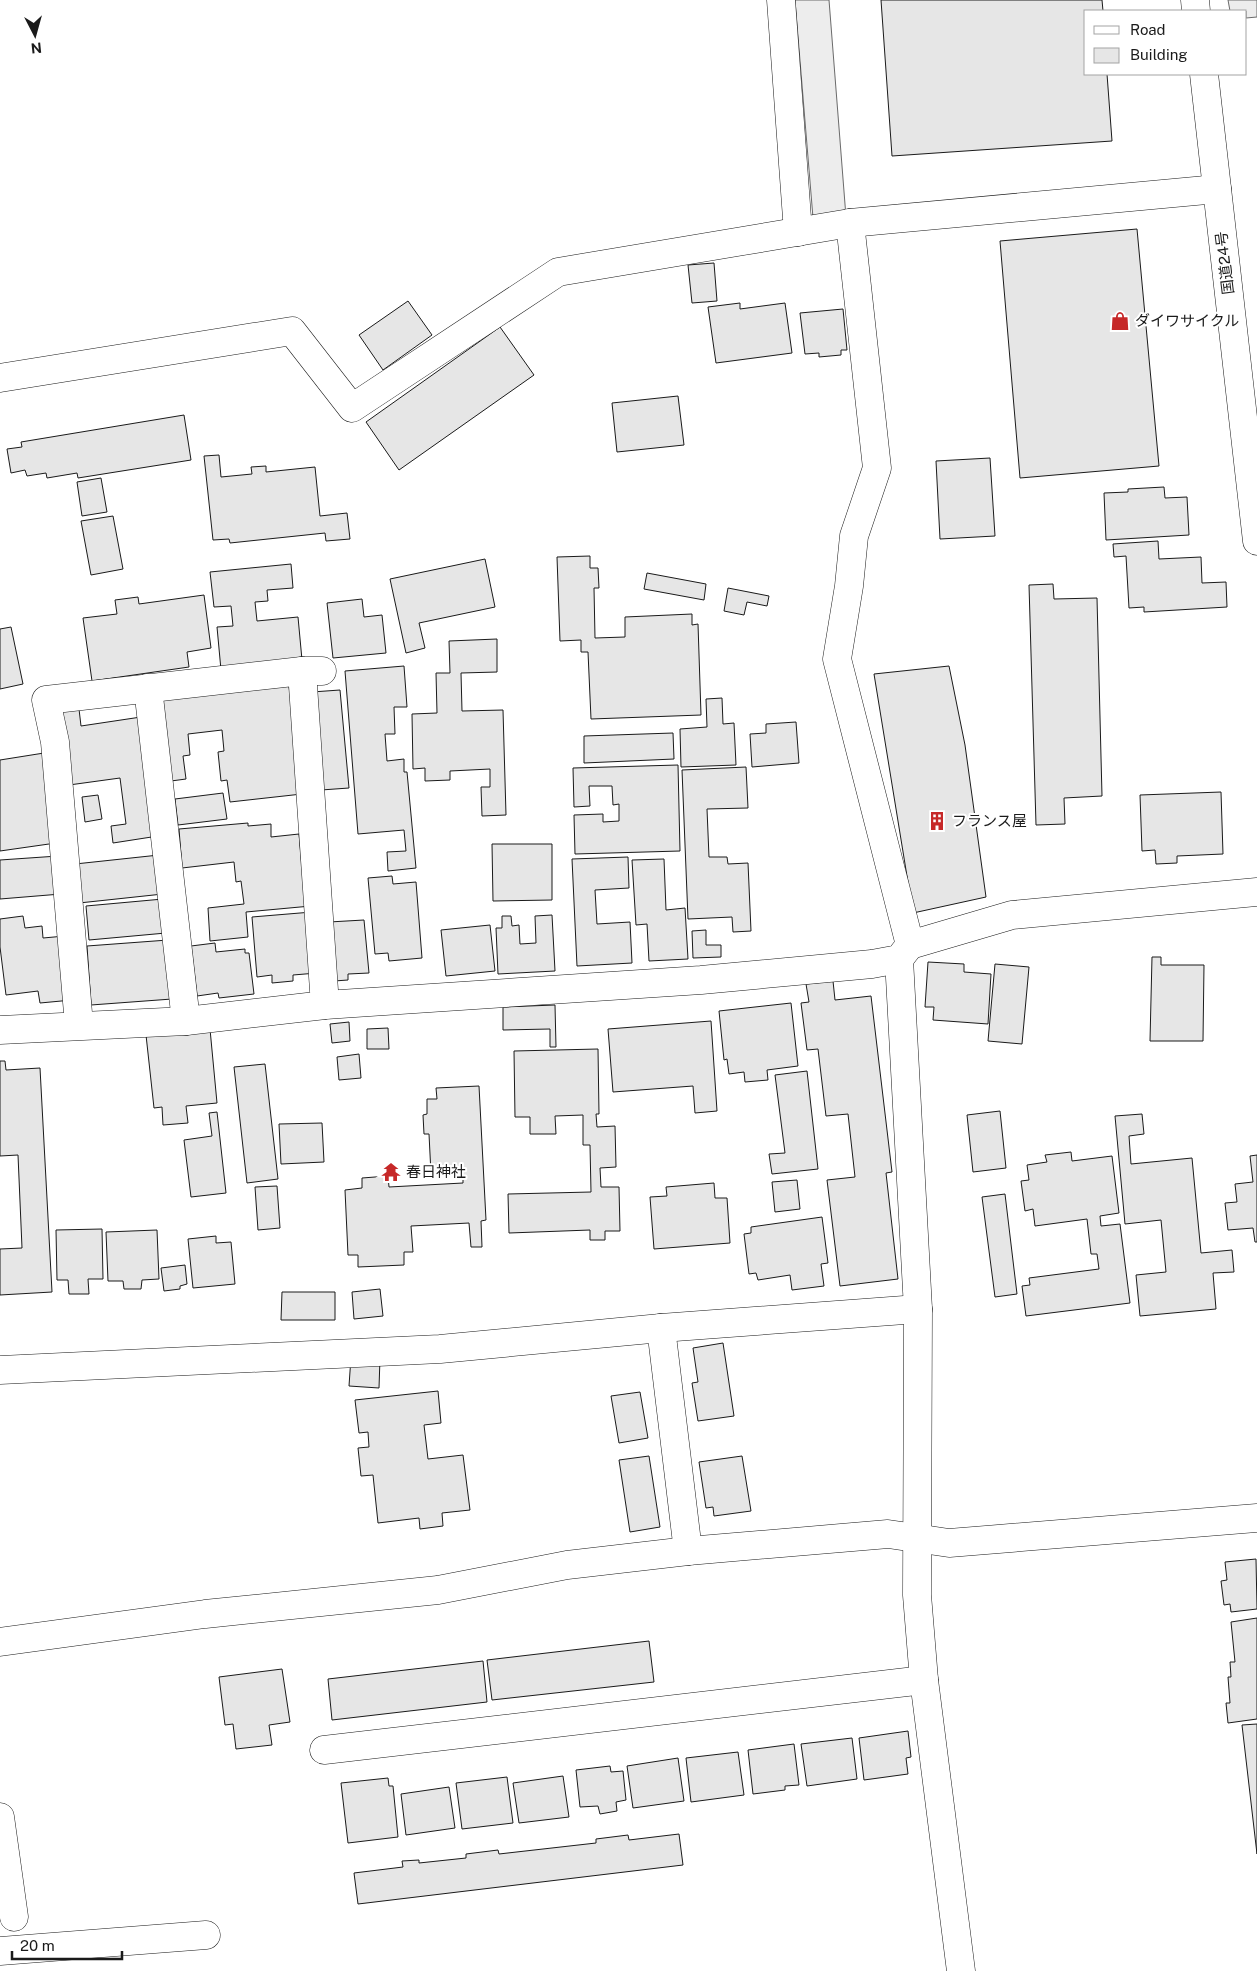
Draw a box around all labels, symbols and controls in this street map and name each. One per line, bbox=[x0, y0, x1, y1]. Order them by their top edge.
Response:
north arrow bbox=[10, 10, 60, 60]
legend bbox=[1084, 10, 1247, 75]
text: Road bbox=[1130, 21, 1166, 38]
text: N bbox=[30, 39, 43, 56]
text: Building bbox=[1130, 46, 1188, 63]
street label: 国道24号 bbox=[1212, 231, 1237, 296]
shop icon: ダイワサイクル bbox=[1109, 310, 1131, 332]
place label: ダイワサイクル bbox=[1135, 312, 1239, 329]
building icon: フランス屋 bbox=[926, 810, 948, 832]
place label: フランス屋 bbox=[952, 812, 1027, 829]
temple icon: 春日神社 bbox=[380, 1161, 402, 1183]
place label: 春日神社 bbox=[406, 1163, 466, 1180]
scale bar bbox=[12, 1928, 122, 1960]
text: 20 m bbox=[20, 1937, 55, 1954]

